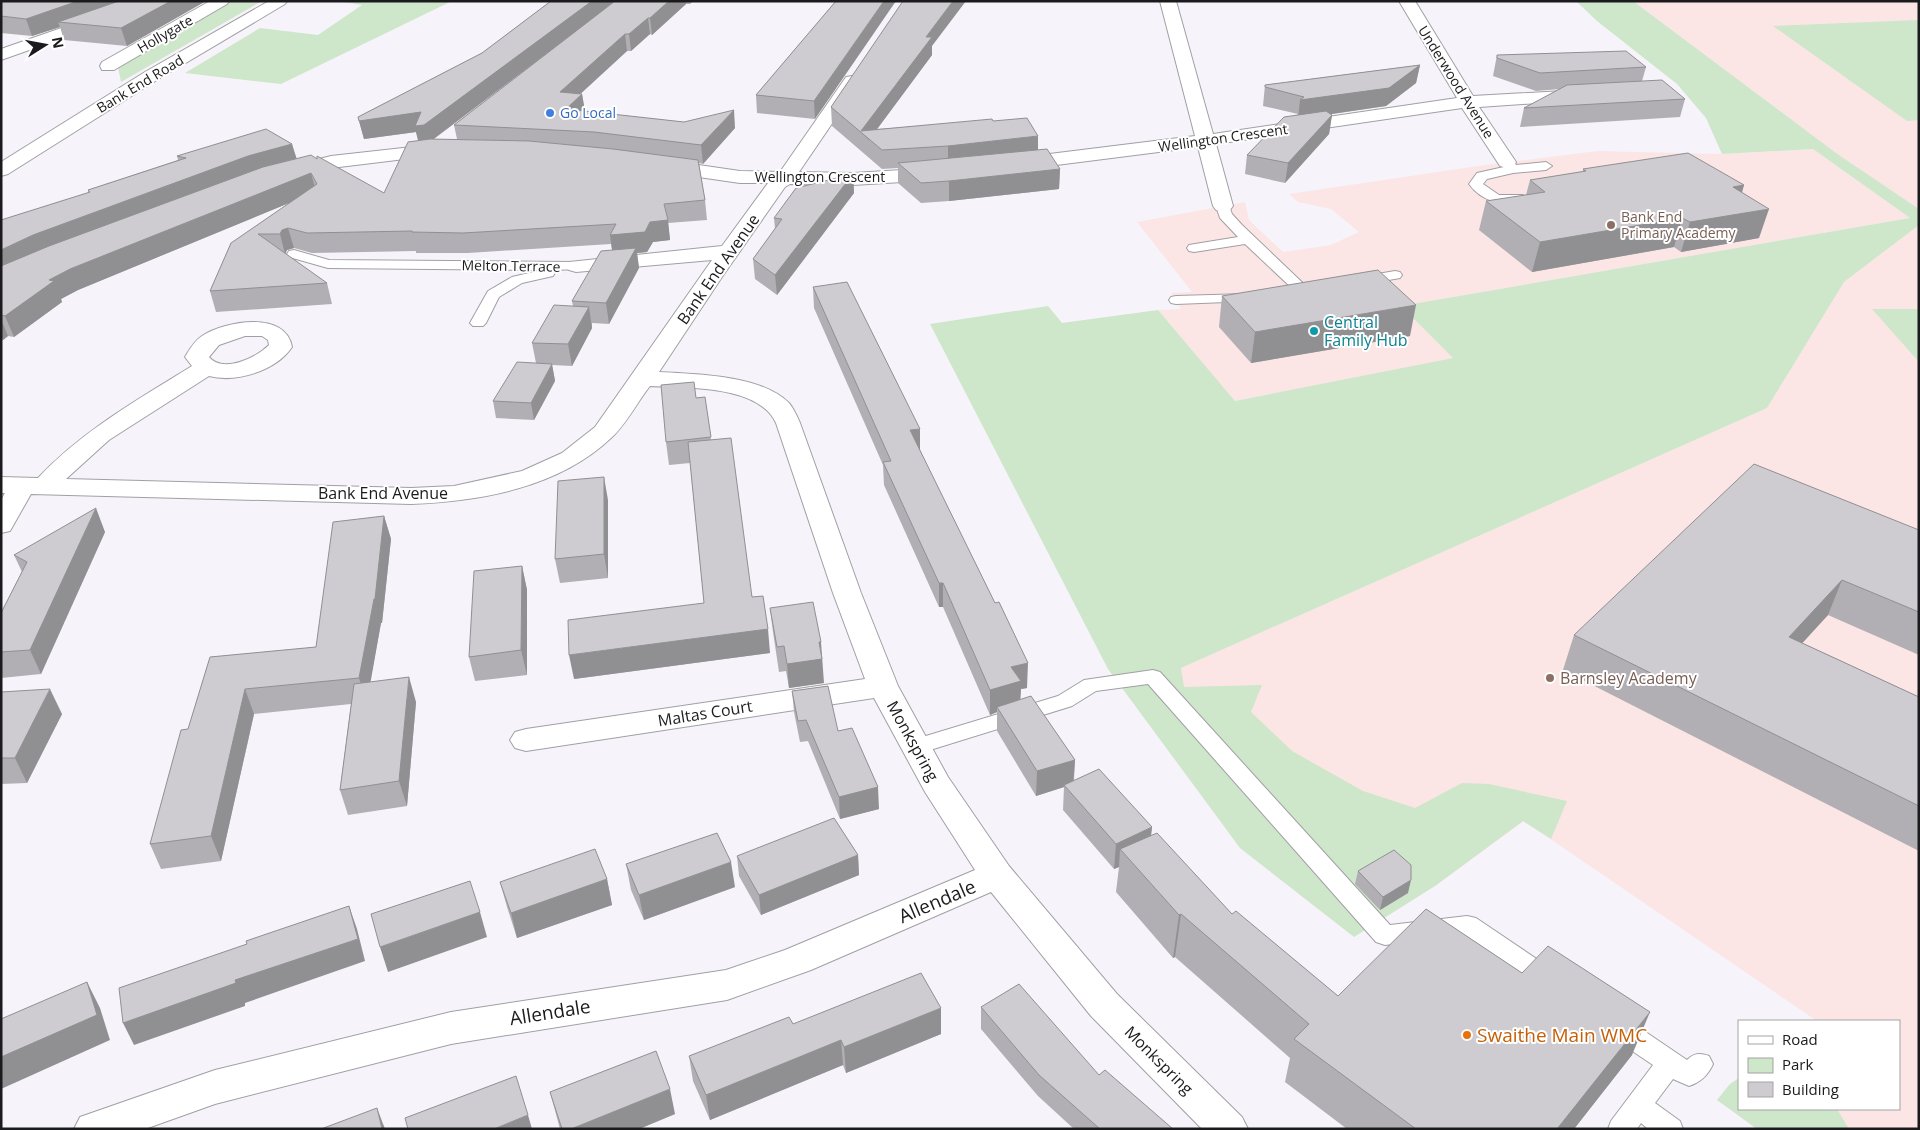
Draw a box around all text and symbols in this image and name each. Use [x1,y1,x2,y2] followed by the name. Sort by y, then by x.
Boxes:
[134,10,196,57] street label: Hollygate
[20,20,70,70] north arrow
[1414,22,1499,142] street label: Underwood Avenue
[48,35,69,50] text: N
[93,50,187,117] street label: Bank End Road
[560,103,616,122] place label: Go Local
[544,107,556,119] marker: Go Local
[1157,119,1289,156] street label: Wellington Crescent
[755,167,885,186] street label: Wellington Crescent
[1621,207,1737,242] place label: Bank End Primary Academy
[672,209,764,329] street label: Bank End Avenue
[1605,219,1617,231] marker: Bank End Primary Academy
[461,255,561,276] street label: Melton Terrace
[1324,311,1408,351] place label: Central Family Hub
[1308,325,1320,337] marker: Central Family Hub
[318,482,448,504] street label: Bank End Avenue
[1560,667,1698,689] place label: Barnsley Academy
[1544,672,1556,684] marker: Barnsley Academy
[656,695,754,731] street label: Maltas Court
[882,697,944,785] street label: Monkspring
[894,873,980,929] street label: Allendale
[508,993,592,1031] street label: Allendale
[1738,1020,1900,1110] legend
[1120,1021,1198,1099] street label: Monkspring
[1477,1022,1647,1048] place label: Swaithe Main WMC
[1461,1029,1473,1041] marker: Swaithe Main WMC
[1782,1029,1818,1049] text: Road
[1782,1054,1813,1074] text: Park
[1782,1079,1839,1099] text: Building

